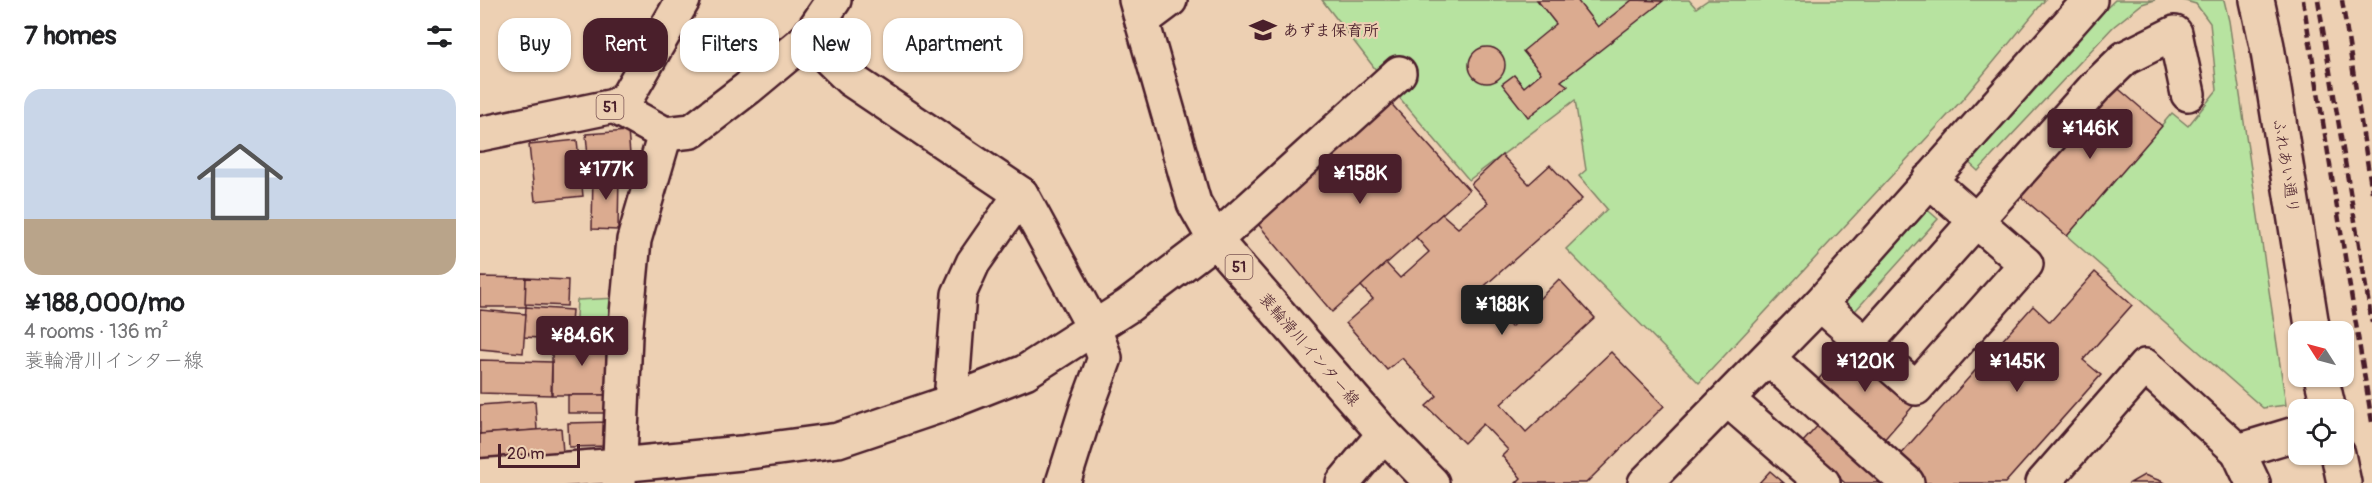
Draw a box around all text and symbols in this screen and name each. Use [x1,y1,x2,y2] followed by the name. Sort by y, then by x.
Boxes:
[1248,15,1278,45] school or university icon: あずま保育所
[498,18,571,72] chip: Buy
[583,18,668,72] chip: Rent
[680,18,779,72] chip: Filters
[791,18,871,72] chip: New
[883,18,1023,72] chip: Apartment
[24,20,116,52] text: 7 homes
[423,20,456,53] icon: filters
[1283,21,1379,41] place label: あずま保育所
[596,95,624,119] road number: 51
[2048,109,2132,160] pin: ¥146K
[2062,116,2119,141] text: ¥146K
[2269,117,2303,215] street label: ふれあい通り
[186,128,294,236] icon: home
[564,150,648,201] pin: ¥177K
[1318,154,1402,205] pin: ¥158K
[579,157,633,182] text: ¥177K
[1333,161,1387,186] text: ¥158K
[1226,255,1252,279] road number: 51
[1460,285,1544,336] pin: ¥188K
[24,287,185,319] text: ¥188,000/mo
[1255,289,1364,410] street label: 蓑輪滑川インター線
[1475,292,1529,317] text: ¥188K
[533,316,631,367] pin: ¥84.6K
[24,319,169,344] text: 4 rooms · 136 m²
[2288,321,2354,387] north arrow
[2288,321,2354,465] map controls
[550,323,614,348] text: ¥84.6K
[1823,342,1907,393] pin: ¥120K
[1975,342,2059,393] pin: ¥145K
[24,348,203,373] text: 蓑輪滑川インター線
[1836,349,1894,374] text: ¥120K
[1989,349,2045,374] text: ¥145K
[2288,399,2354,465] button: locate
[498,441,580,468] scale bar
[507,444,545,464] text: 20 m

